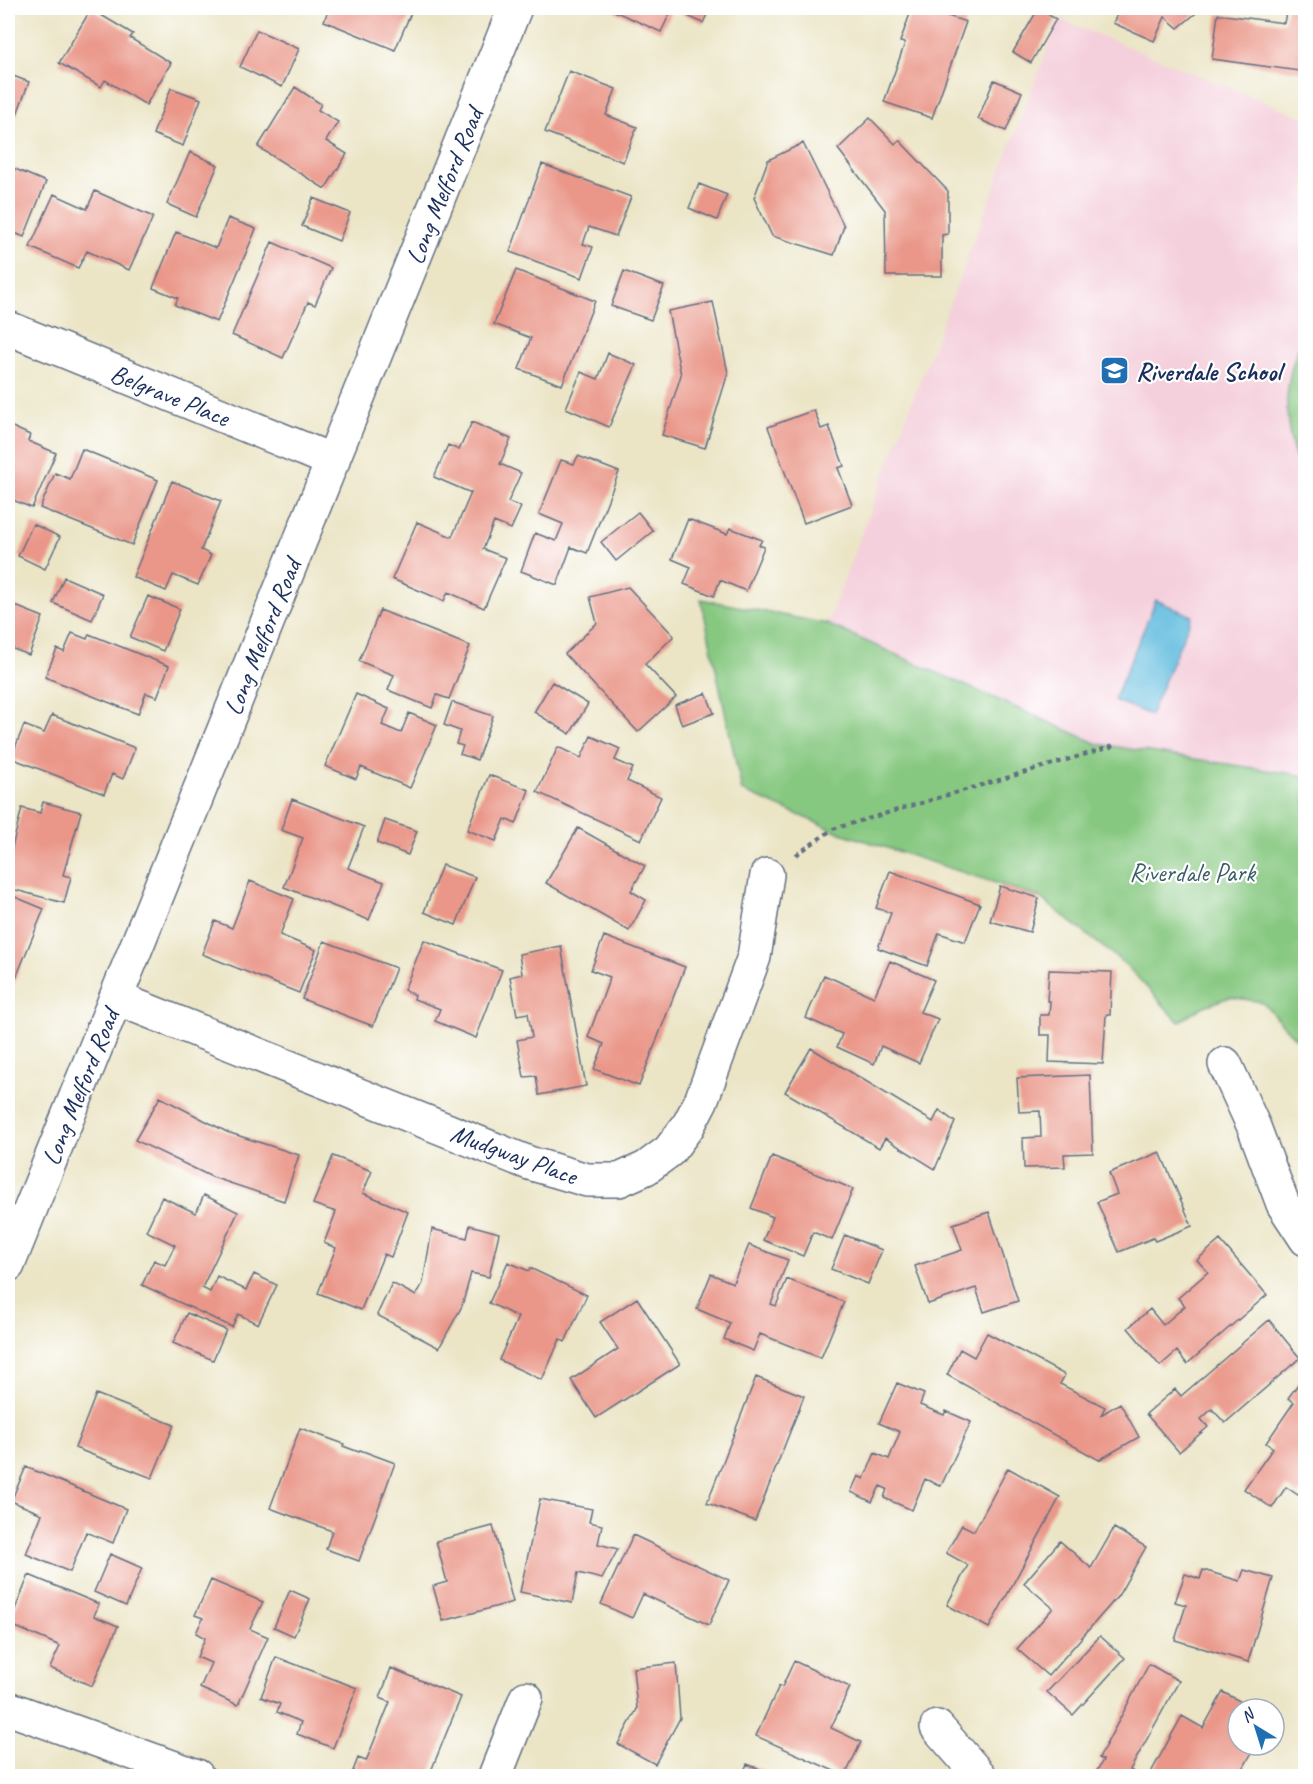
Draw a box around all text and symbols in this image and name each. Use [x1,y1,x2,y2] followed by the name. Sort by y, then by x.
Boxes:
[398,100,492,269] street label: Long Melford Road
[1099,355,1131,387] school or university icon: Riverdale School
[1136,355,1286,388] place label: Riverdale School
[106,357,235,435] street label: Belgrave Place
[216,551,310,720] street label: Long Melford Road
[1129,856,1257,889] park label: Riverdale Park
[34,1001,128,1170] street label: Long Melford Road
[446,1116,584,1193] street label: Mudgway Place
[1226,1697,1286,1757] north arrow
[1237,1703,1260,1727] text: N

